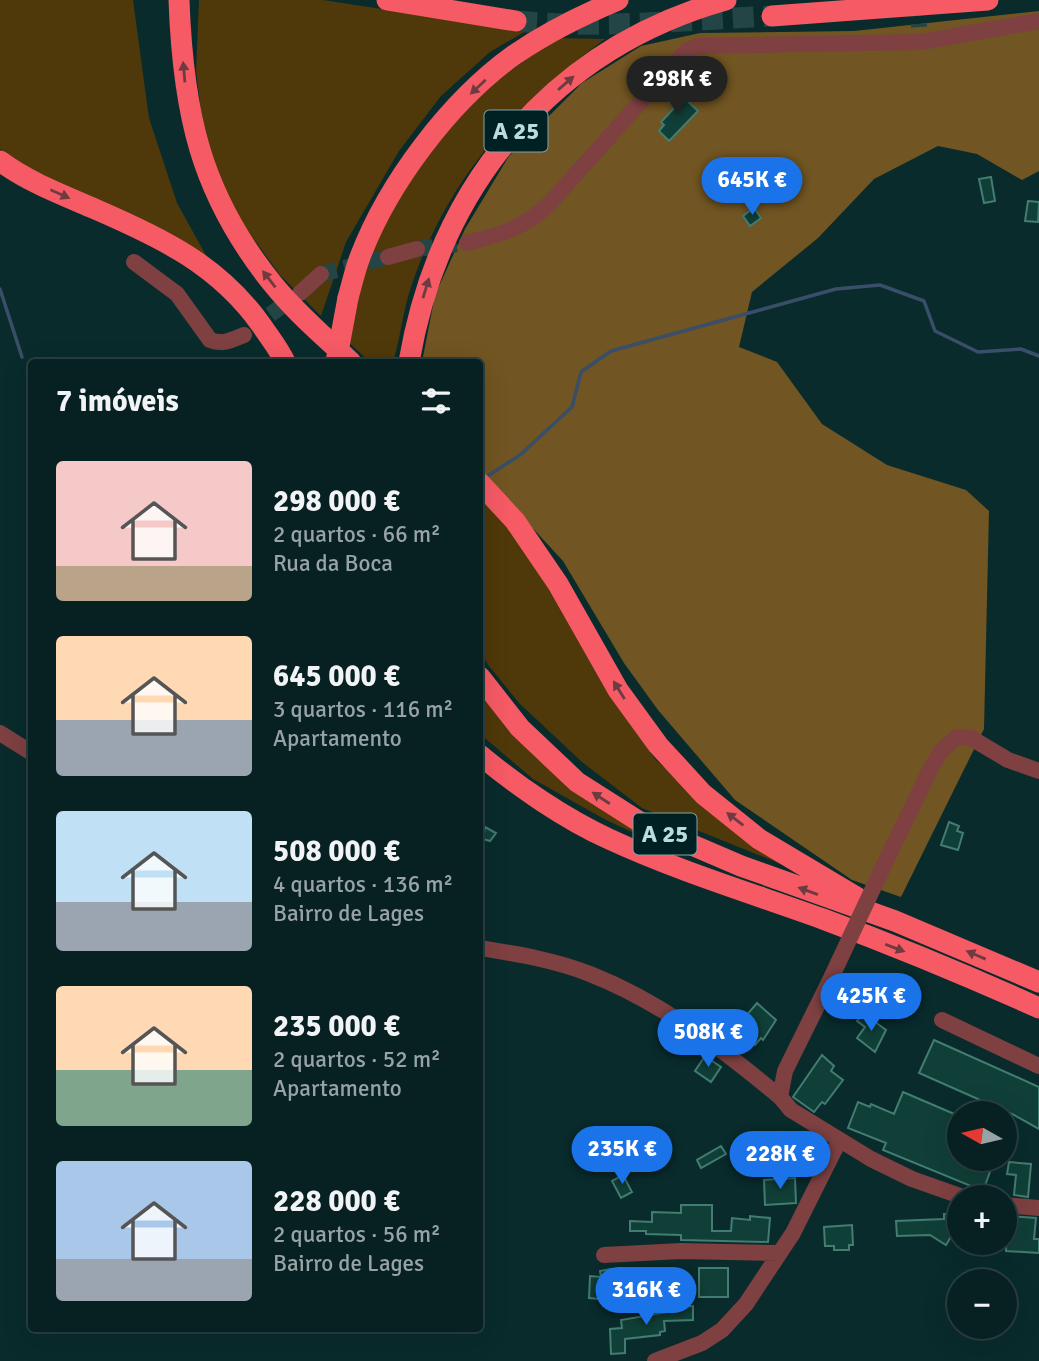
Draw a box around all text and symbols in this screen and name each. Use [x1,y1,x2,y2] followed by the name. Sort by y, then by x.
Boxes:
[620,57,734,116] pin: 298K €
[178,60,189,82] one-way arrow
[642,64,712,93] text: 298K €
[557,76,574,91] one-way arrow
[469,79,486,96] one-way arrow
[484,110,548,152] road number: A 25
[695,158,809,217] pin: 645K €
[717,165,787,194] text: 645K €
[50,188,71,199] one-way arrow
[262,270,277,287] one-way arrow
[422,278,432,299] one-way arrow
[417,382,455,420] icon: filters
[56,383,179,420] text: 7 imóveis
[273,483,400,520] text: 298 000 €
[112,489,196,573] icon: home
[273,520,441,549] text: 2 quartos · 66 m²
[273,549,393,578] text: Rua da Boca
[273,658,400,695] text: 645 000 €
[112,664,196,748] icon: home
[612,680,625,699] one-way arrow
[273,695,453,724] text: 3 quartos · 116 m²
[273,724,402,753] text: Apartamento
[591,791,611,804] one-way arrow
[726,812,743,827] one-way arrow
[634,814,696,854] road number: A 25
[273,833,400,870] text: 508 000 €
[112,839,196,923] icon: home
[273,870,453,899] text: 4 quartos · 136 m²
[797,885,818,896] one-way arrow
[273,899,424,928] text: Bairro de Lages
[885,942,906,953] one-way arrow
[966,949,987,960] one-way arrow
[814,974,928,1033] pin: 425K €
[836,981,906,1010] text: 425K €
[273,1008,400,1045] text: 235 000 €
[651,1010,765,1069] pin: 508K €
[112,1014,196,1098] icon: home
[673,1017,743,1046] text: 508K €
[273,1045,441,1074] text: 2 quartos · 52 m²
[273,1074,402,1103] text: Apartamento
[947,1101,1017,1171] north arrow
[947,1101,1017,1339] map controls
[565,1126,679,1186] pin: 235K €
[723,1132,837,1191] pin: 228K €
[587,1134,657,1163] text: 235K €
[745,1139,815,1168] text: 228K €
[273,1183,400,1220] text: 228 000 €
[947,1185,1017,1255] button: +
[112,1189,196,1273] icon: home
[273,1220,441,1249] text: 2 quartos · 56 m²
[273,1249,424,1278] text: Bairro de Lages
[589,1268,703,1327] pin: 316K €
[947,1269,1017,1339] button: −
[611,1275,681,1304] text: 316K €

